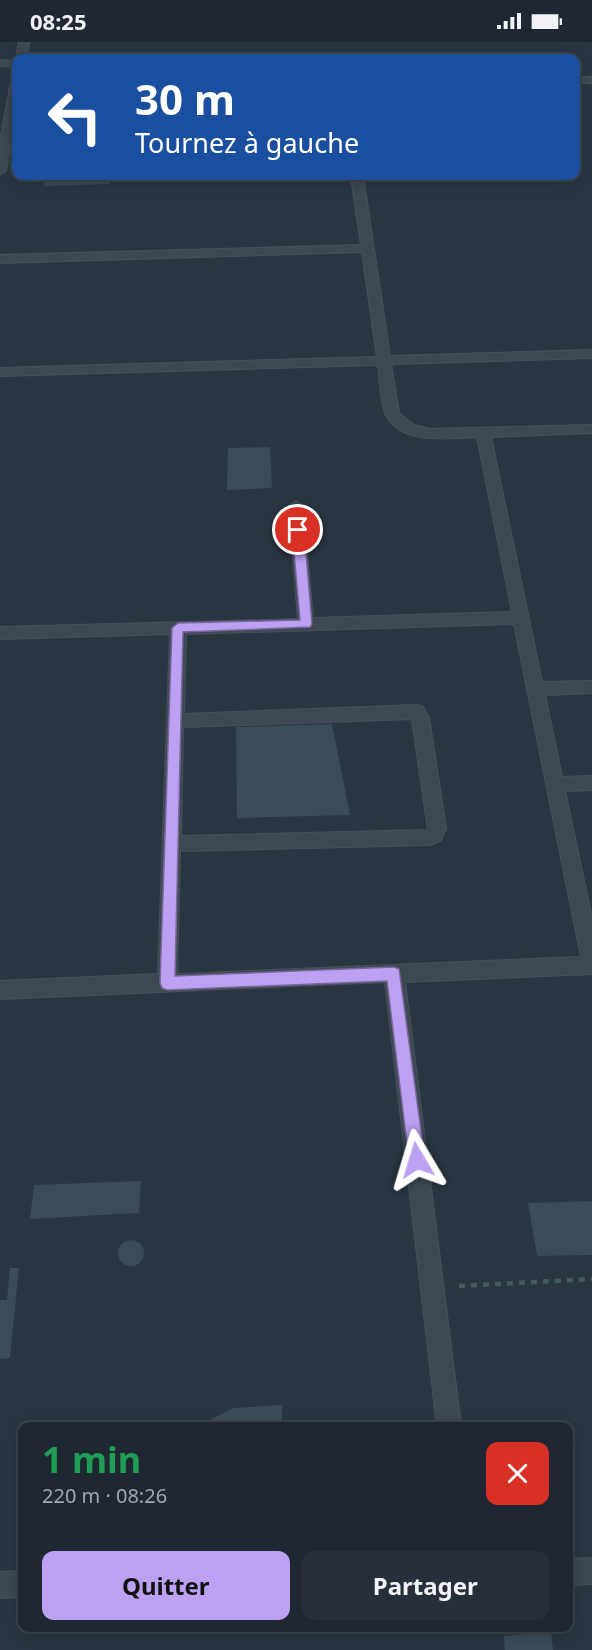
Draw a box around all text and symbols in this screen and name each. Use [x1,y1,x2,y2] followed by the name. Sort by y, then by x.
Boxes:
[30,6,87,36] text: 08:25
[135,70,235,127] text: 30 m
[36,78,114,156] icon: left
[135,124,359,161] text: Tournez à gauche
[272,504,323,555] pin
[281,513,314,546] icon: arrive
[385,1128,449,1192] position arrow
[42,1435,141,1484] text: 1 min
[486,1442,549,1505] button: close
[42,1482,167,1509] text: 220 m · 08:26
[42,1551,290,1620] button: Quitter
[302,1551,549,1620] button: Partager

